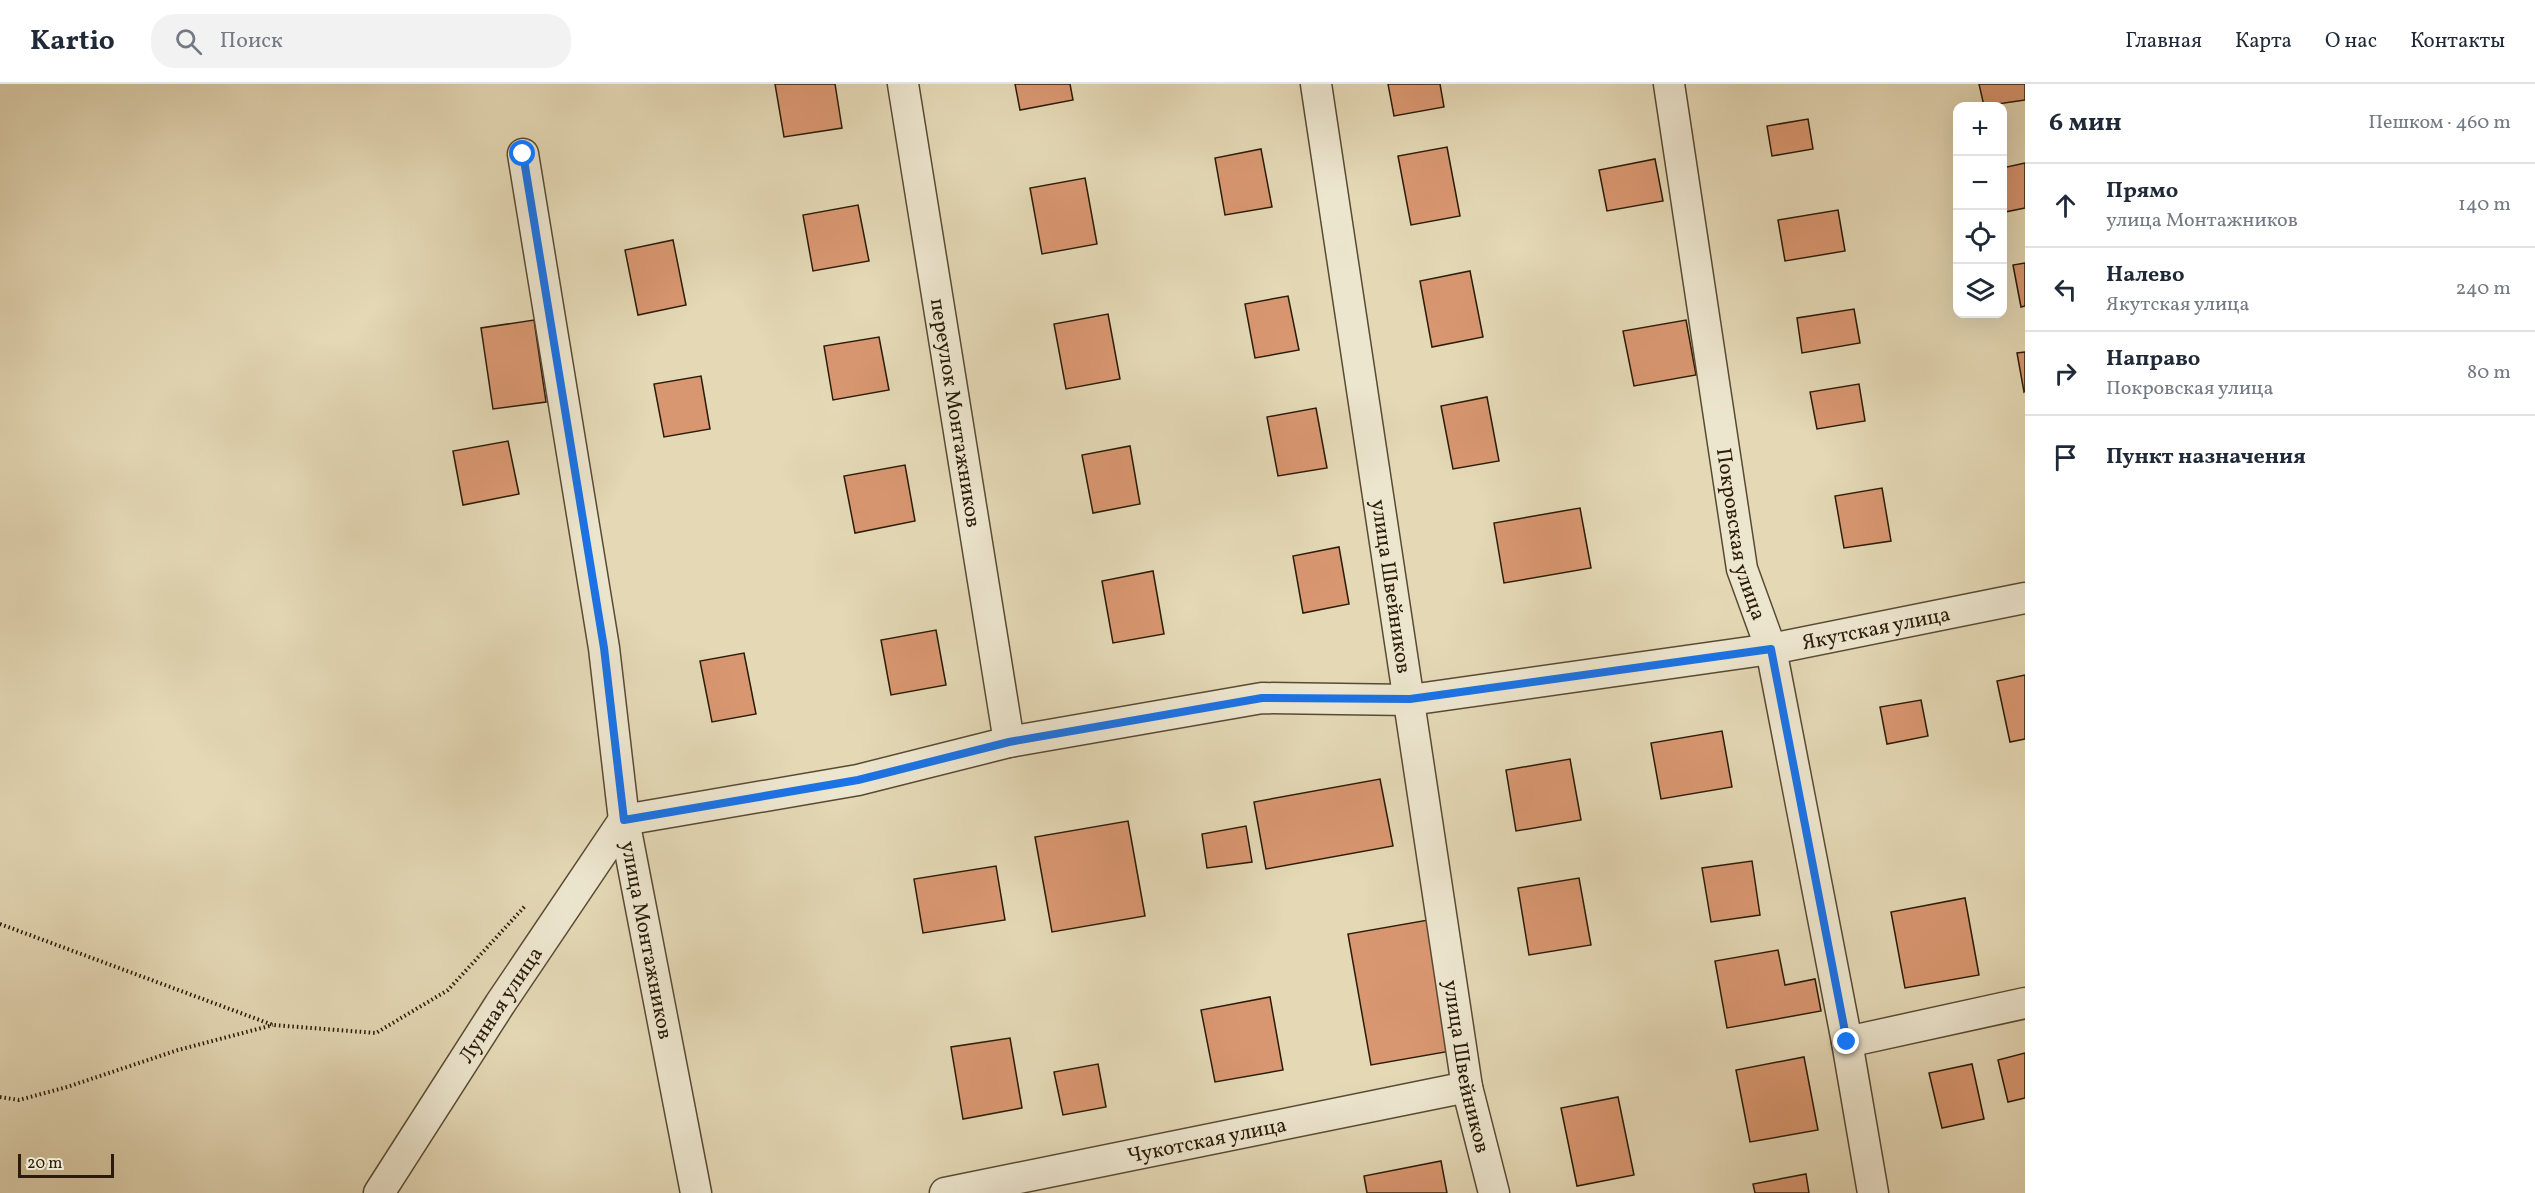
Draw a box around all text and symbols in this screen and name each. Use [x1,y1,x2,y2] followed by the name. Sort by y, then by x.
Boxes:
[151,14,571,68] search box
[30,22,115,61] text: Kartio
[172,25,205,58] icon: search
[220,26,283,57] text: Поиск
[2125,27,2202,56] text: Главная
[2235,27,2292,56] text: Карта
[2325,27,2377,56] text: О нас
[2410,27,2505,56] text: Контакты
[1953,102,2007,318] map controls
[1953,102,2007,156] button: +
[2049,105,2122,141] text: 6 мин
[2368,109,2511,137] text: Пешком · 460 m
[509,140,535,166] route start
[1953,156,2007,210] button: −
[2106,176,2178,207] text: Прямо
[2049,189,2082,222] icon: ahead
[2458,191,2511,219] text: 140 m
[2106,207,2298,235] text: улица Монтажников
[1953,210,2007,264] button: locate
[2106,260,2185,291] text: Налево
[1953,264,2007,318] button: layers
[2049,273,2082,306] icon: left
[2456,275,2511,303] text: 240 m
[2106,291,2249,319] text: Якутская улица
[922,296,987,530] street label: переулок Монтажников
[2106,344,2200,375] text: Направо
[2049,357,2082,390] icon: right
[2467,359,2511,387] text: 80 m
[2106,375,2273,403] text: Покровская улица
[2049,441,2082,474] icon: arrive
[2106,442,2306,473] text: Пункт назначения
[1708,446,1772,625] street label: Покровская улица
[1363,498,1418,676] street label: улица Швейников
[1800,600,1953,658] street label: Якутская улица
[612,839,679,1042] street label: улица Монтажников
[453,941,550,1069] street label: Лунная улица
[1435,978,1496,1156] street label: улица Швейников
[1833,1028,1859,1054] route end
[1125,1111,1289,1172] street label: Чукотская улица
[18,1151,114,1178] scale bar
[27,1153,62,1175] text: 20 m

